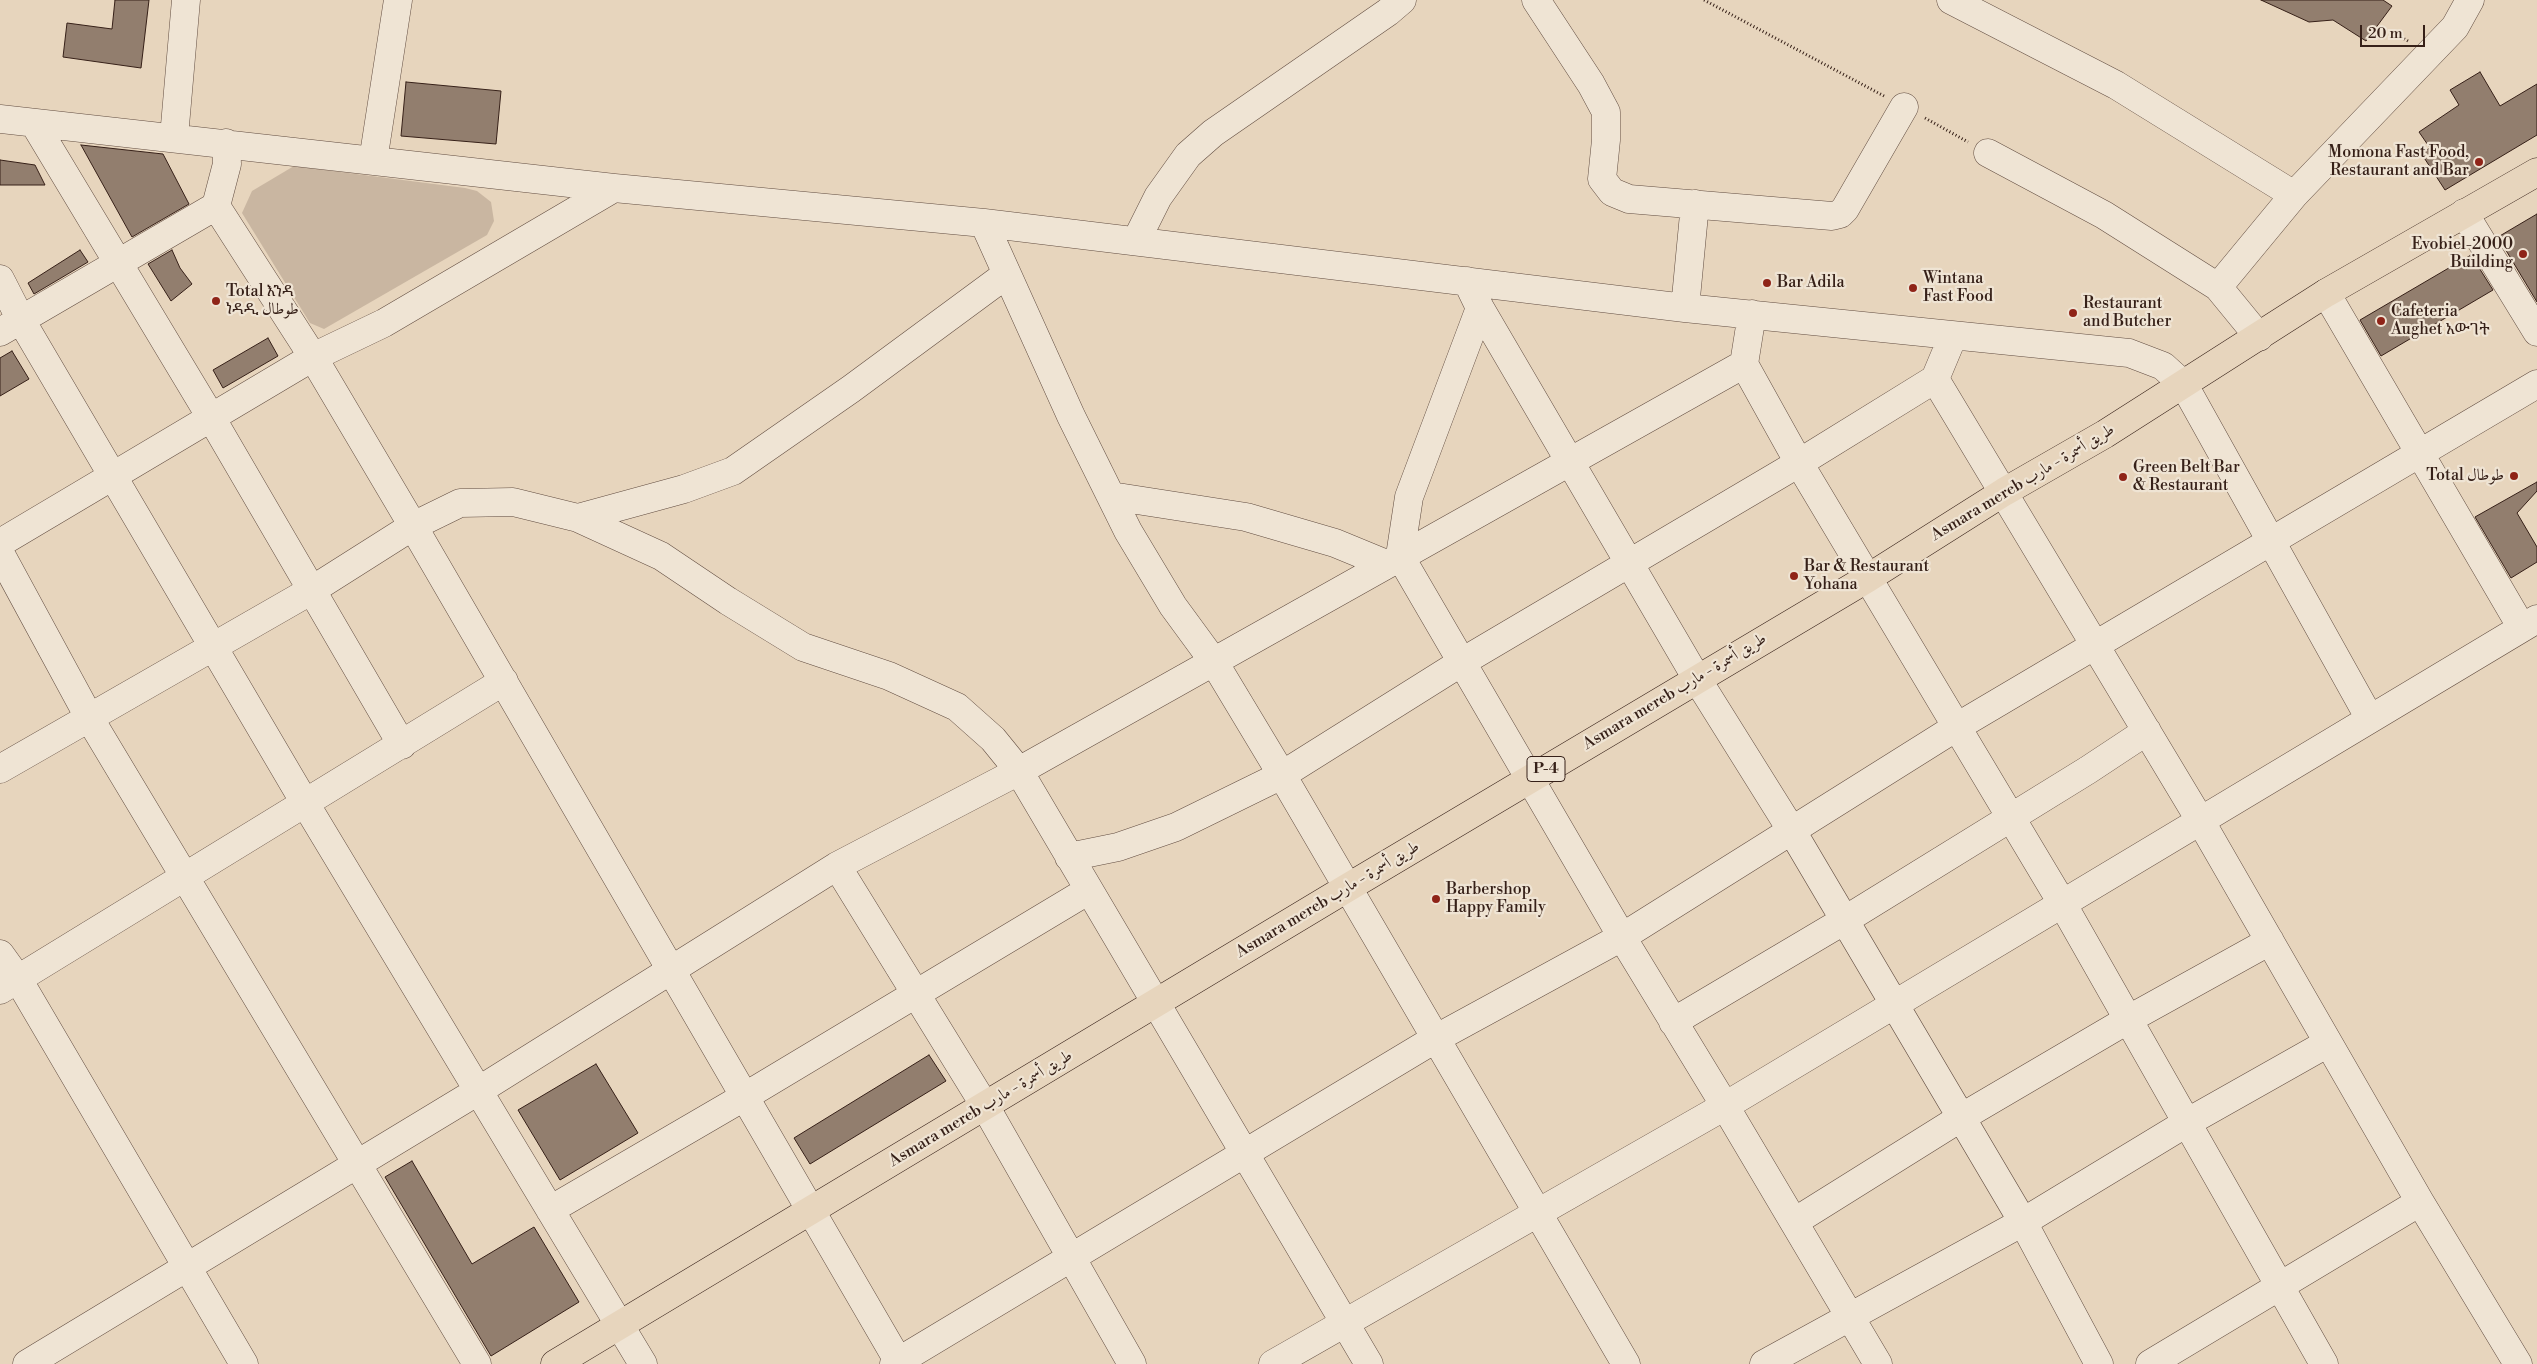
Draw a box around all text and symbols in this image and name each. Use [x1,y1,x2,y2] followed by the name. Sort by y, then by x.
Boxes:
[2362,15,2427,47] scale bar
[2368,24,2403,43] text: 20 m
[2328,143,2469,181] place label: Momona Fast Food, Restaurant and Bar
[2473,156,2485,168] marker: Momona Fast Food, Restaurant and Bar
[2411,235,2513,273] place label: Evobiel-2000 Building
[2517,248,2529,260] marker: Evobiel-2000 Building
[1923,269,1993,307] place label: Wintana Fast Food
[1777,273,1844,293] place label: Bar Adila
[1761,277,1773,289] marker: Bar Adila
[226,282,299,320] place label: Total እንዳ ነዳዲ طوطال
[1907,282,1919,294] marker: Wintana Fast Food
[2083,294,2171,332] place label: Restaurant and Butcher
[210,295,222,307] marker: Total እንዳ ነዳዲ طوطال
[2391,302,2490,340] place label: Cafeteria Aughet አውገት
[2067,307,2079,319] marker: Restaurant and Butcher
[2375,315,2387,327] marker: Cafeteria Aughet አውገት
[1928,421,2118,545] street label: Asmara mereb طريق أسمرة - مارب
[2133,458,2240,496] place label: Green Belt Bar & Restaurant
[2426,466,2504,486] place label: Total طوطال
[2508,470,2520,482] marker: Total طوطال
[2117,471,2129,483] marker: Green Belt Bar & Restaurant
[1804,557,1929,595] place label: Bar & Restaurant Yohana
[1788,570,1800,582] marker: Bar & Restaurant Yohana
[1580,630,1770,754] street label: Asmara mereb طريق أسمرة - مارب
[1527,756,1565,782] road number: P-4
[1233,838,1423,962] street label: Asmara mereb طريق أسمرة - مارب
[1446,880,1546,918] place label: Barbershop Happy Family
[1430,893,1442,905] marker: Barbershop Happy Family
[886,1047,1076,1171] street label: Asmara mereb طريق أسمرة - مارب

